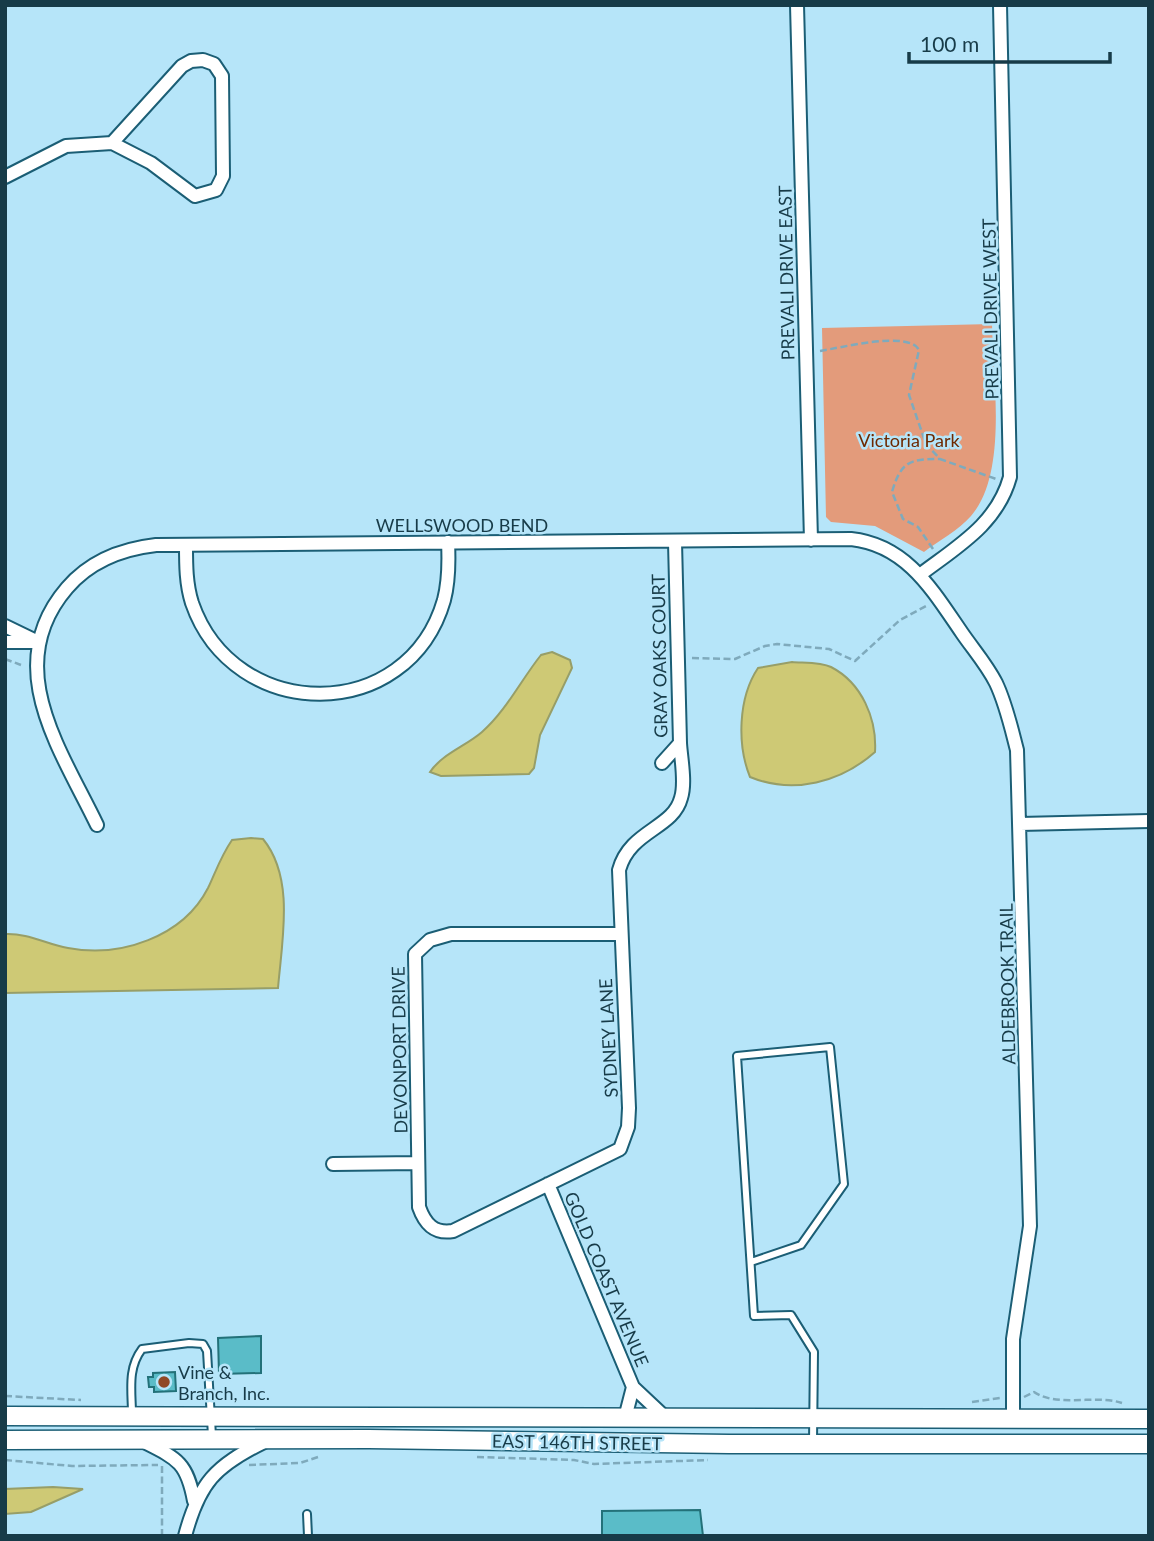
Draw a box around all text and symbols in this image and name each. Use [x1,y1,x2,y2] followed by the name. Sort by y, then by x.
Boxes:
[909,21,1110,65] scale bar
[920,31,979,56] text: 100 m
[773,185,799,361] street label: PREVALI DRIVE EAST
[977,218,1003,400] street label: PREVALI DRIVE WEST
[858,429,961,451] park label: Victoria Park
[376,514,548,536] street label: WELLSWOOD BEND
[647,573,671,738] street label: GRAY OAKS COURT
[995,903,1019,1065] street label: ALDEBROOK TRAIL
[387,966,411,1134] street label: DEVONPORT DRIVE
[594,978,622,1098] street label: SYDNEY LANE
[560,1188,654,1370] street label: GOLD COAST AVENUE
[178,1361,270,1404] place label: Vine & Branch, Inc.
[156,1374,172,1390] marker: Vine & Branch, Inc.
[492,1430,663,1454] street label: EAST 146TH STREET

